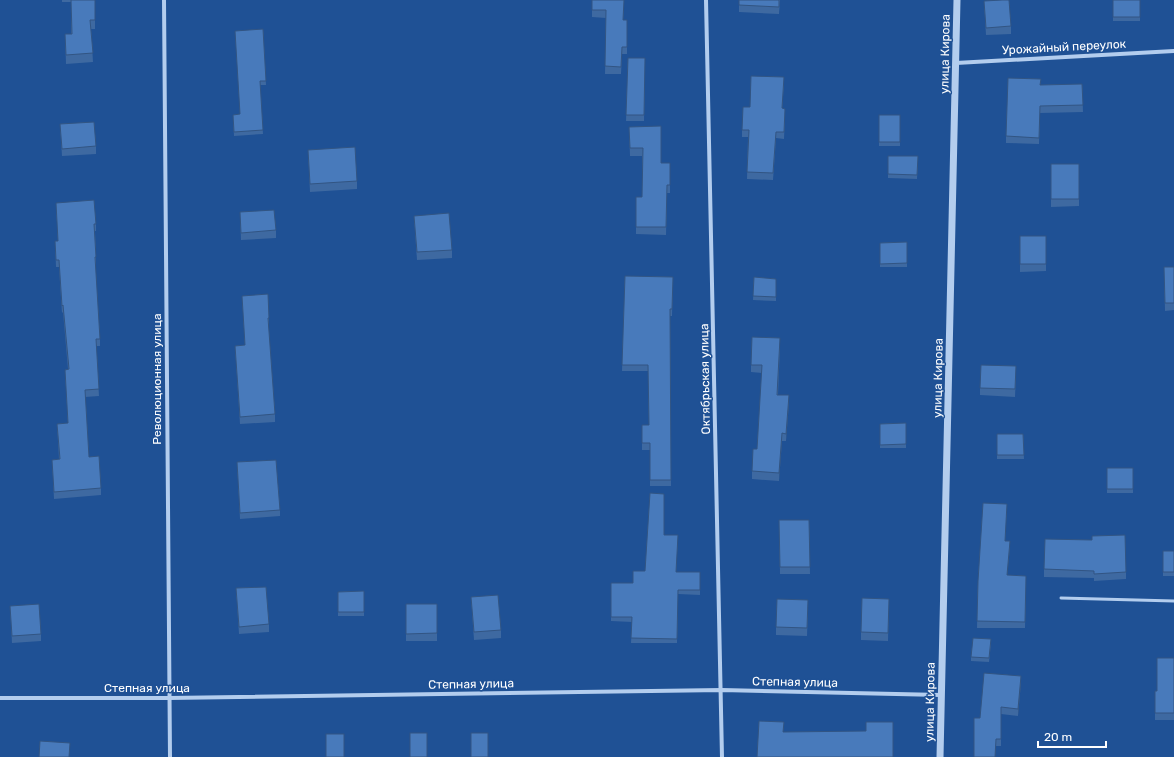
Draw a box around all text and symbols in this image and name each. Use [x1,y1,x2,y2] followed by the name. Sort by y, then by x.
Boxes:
[937,14,953,94] street label: улица Кирова
[1002,37,1127,57] street label: Урожайный переулок
[150,313,164,445] street label: Революционная улица
[697,323,713,435] street label: Октябрьская улица
[930,338,946,418] street label: улица Кирова
[922,662,938,742] street label: улица Кирова
[752,674,838,690] street label: Степная улица
[428,676,514,692] street label: Степная улица
[104,681,190,695] street label: Степная улица
[1038,723,1106,749] scale bar
[1044,730,1072,744] text: 20 m

